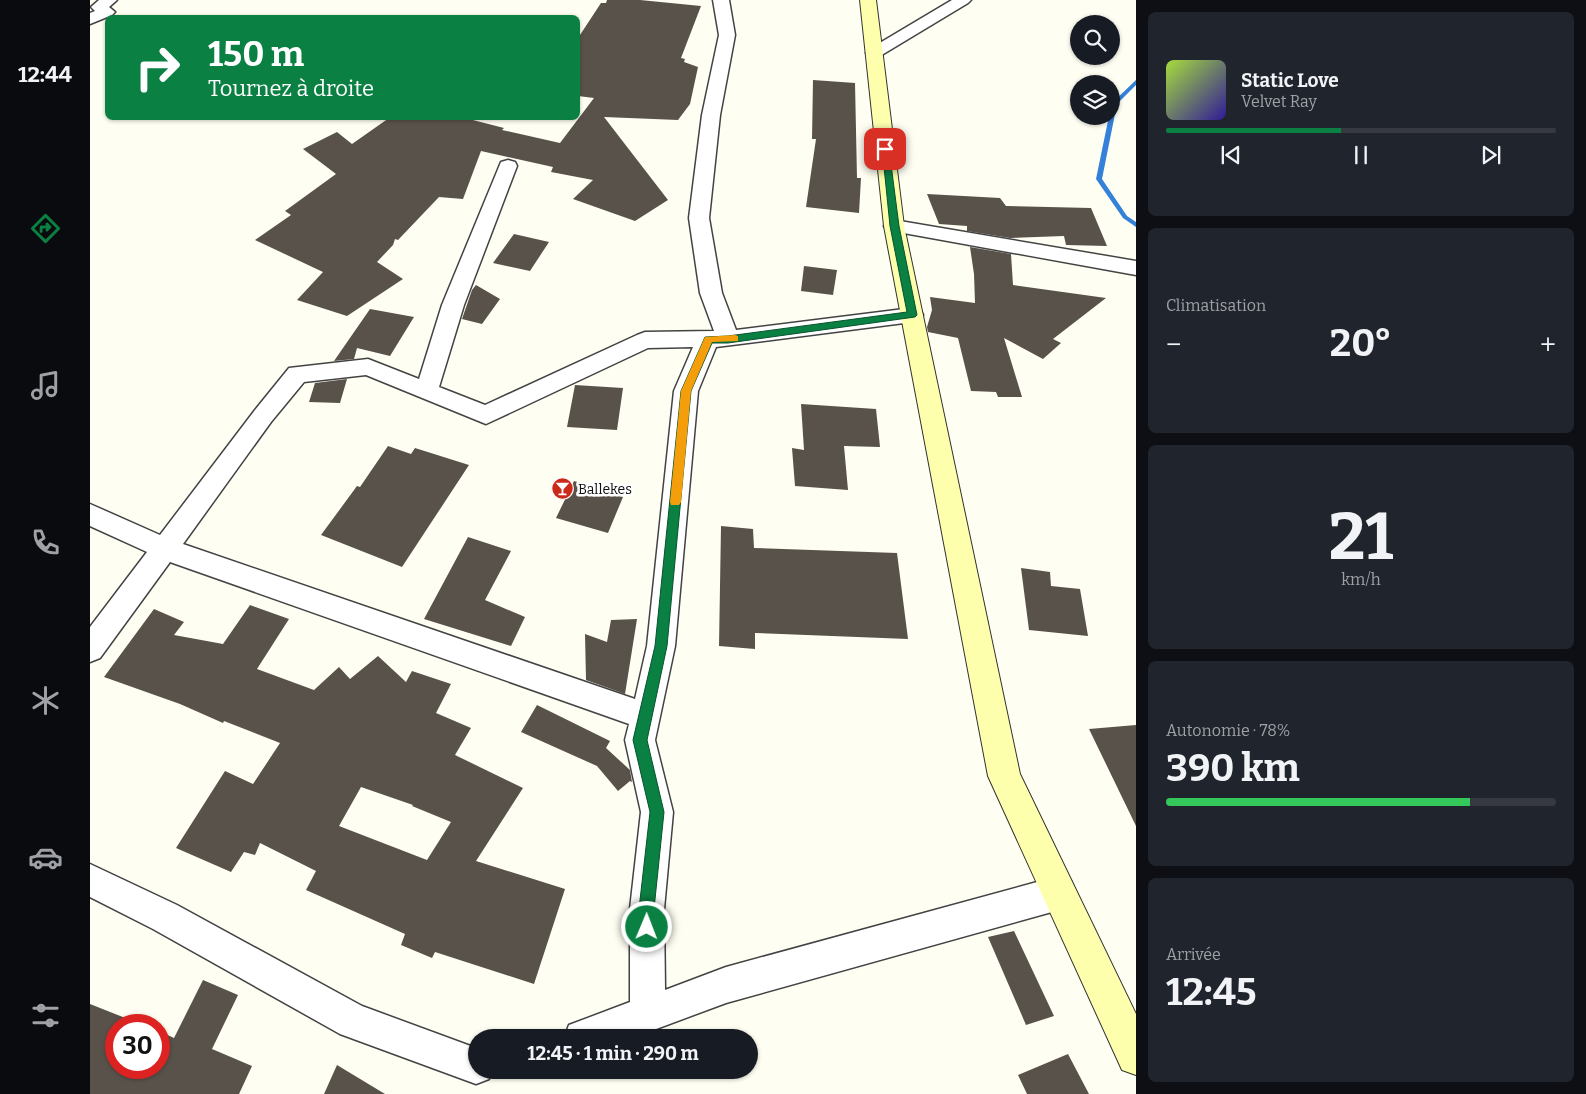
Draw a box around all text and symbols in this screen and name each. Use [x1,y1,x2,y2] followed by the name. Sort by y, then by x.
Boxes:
[1070,15,1120,125] map controls
[1070,15,1120,65] button: search
[208,33,304,75] text: 150 m
[125,35,190,100] icon: right
[18,61,72,88] text: 12:44
[1241,69,1339,92] text: Static Love
[208,75,374,102] text: Tournez à droite
[1070,75,1120,125] button: layers
[1241,92,1317,111] text: Velvet Ray
[864,128,906,170] pin
[871,135,899,163] icon: arrive
[1217,141,1245,169] icon: previous
[1347,141,1375,169] icon: pause
[1477,141,1505,169] icon: next
[28,211,63,246] icon: directions
[1166,296,1266,315] text: Climatisation
[1330,320,1392,366] text: 20°
[1166,328,1181,361] text: −
[1540,328,1556,361] text: +
[28,368,63,403] icon: music
[550,477,574,501] bar icon: Ballekes
[578,481,632,498] place label: Ballekes
[1329,498,1393,576] text: 21
[28,525,63,560] icon: phone
[1341,570,1381,589] text: km/h
[28,683,63,718] icon: climate
[1166,721,1290,740] text: Autonomie · 78%
[1166,745,1300,791] text: 390 km
[28,840,63,875] icon: car
[620,900,672,952] position arrow
[1166,945,1221,964] text: Arrivée
[1166,969,1257,1015] text: 12:45
[28,998,63,1033] icon: filters
[105,1014,170,1079] speed limit sign: 30
[527,1042,699,1065] text: 12:45 · 1 min · 290 m

